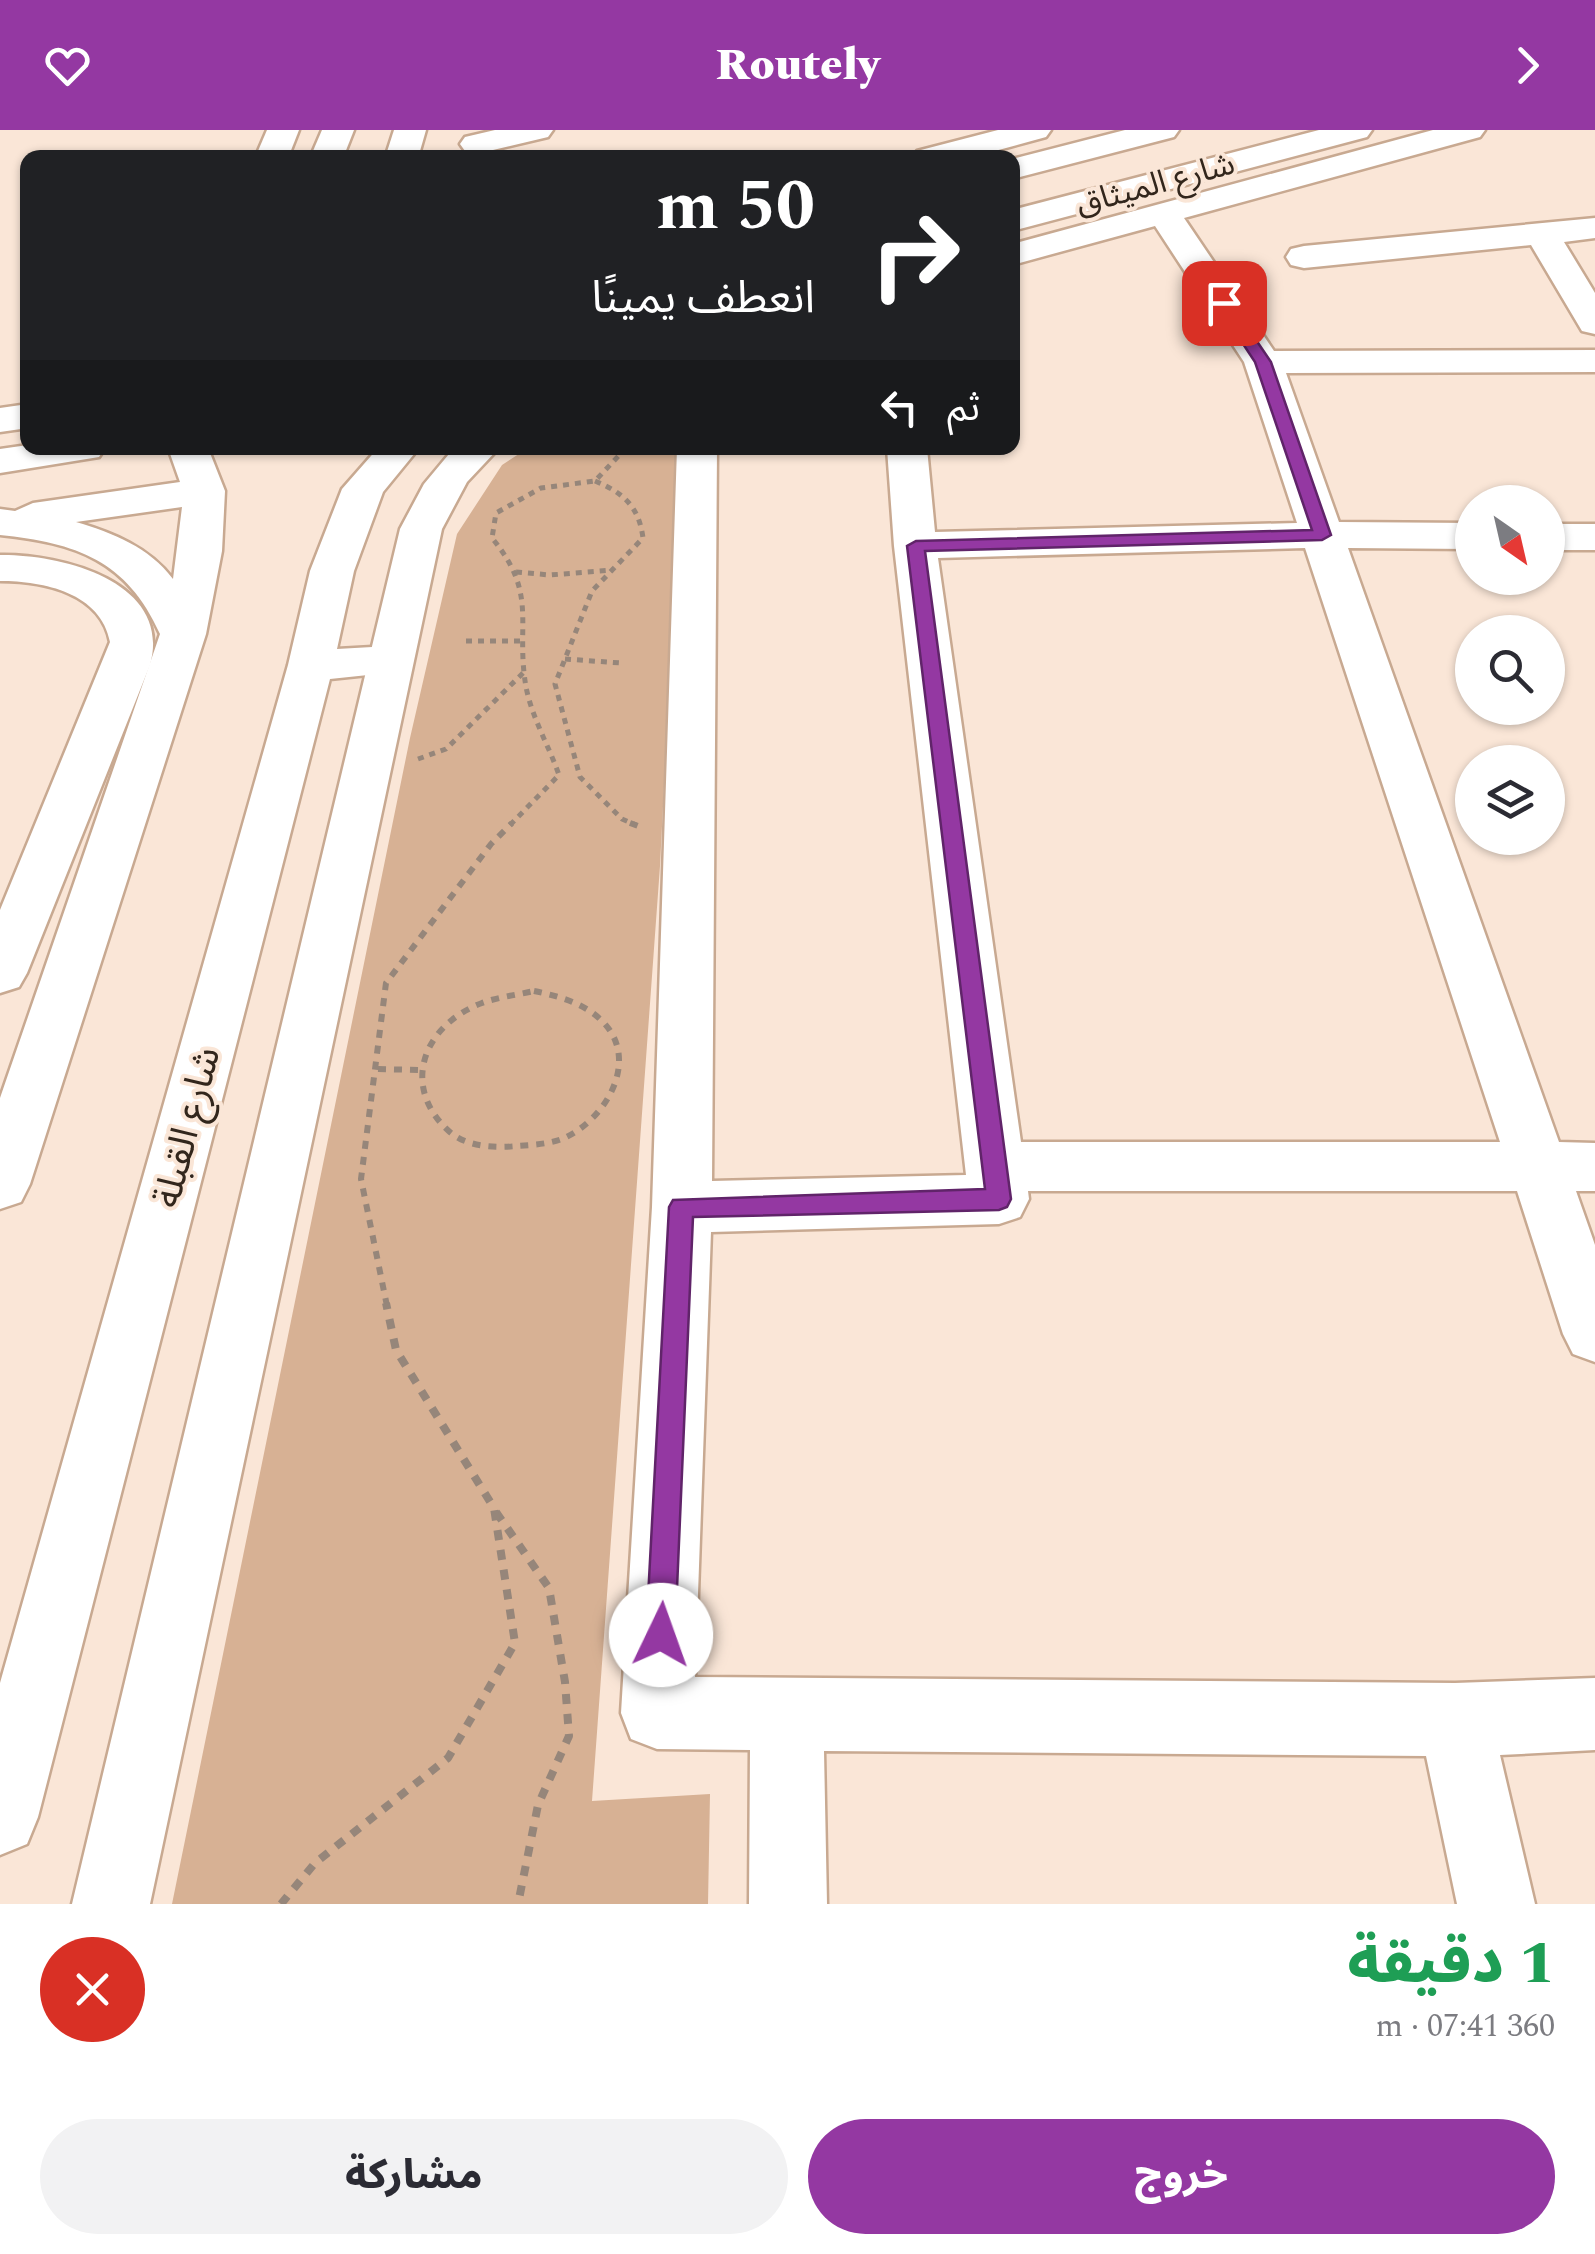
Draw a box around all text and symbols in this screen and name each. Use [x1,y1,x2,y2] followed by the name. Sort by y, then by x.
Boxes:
[716,31,879,100] text: Routely
[40,38,95,93] icon: heart
[1500,38,1555,93] icon: forward
[1070,140,1240,229] street label: شارع الميثاق
[656,154,815,260] text: 50 m
[850,190,980,320] icon: right
[1182,261,1267,346] pin
[591,264,815,333] text: انعطف يمينًا
[1197,276,1252,331] icon: arrive
[872,380,927,435] icon: left
[947,380,980,438] text: ثم
[1455,485,1565,595] north arrow
[1455,485,1565,855] map controls
[1455,615,1565,725] button: search
[1455,745,1565,855] button: layers
[139,1041,237,1214] street label: شارع القبلة
[609,1583,713,1687] position arrow
[1347,1918,1555,2010] text: 1 دقيقة
[40,1937,145,2042] button: close
[1375,2002,1555,2051] text: 360 m · 07:41
[40,2119,788,2234] button: مشاركة
[808,2119,1555,2234] button: خروج

